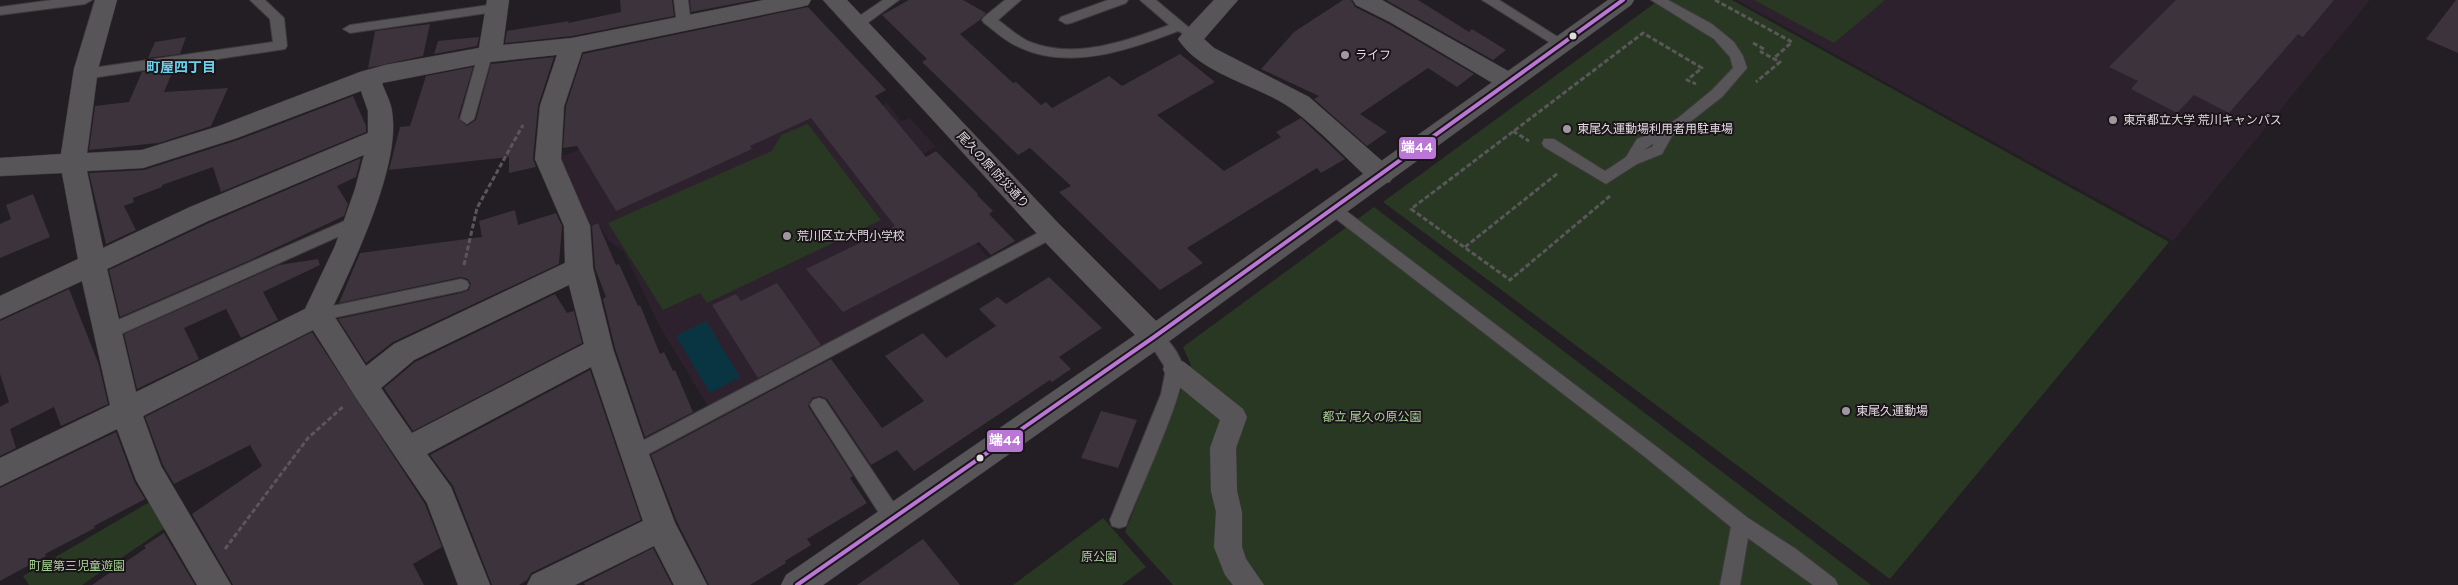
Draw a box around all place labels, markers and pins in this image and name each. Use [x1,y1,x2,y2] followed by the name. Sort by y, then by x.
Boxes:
[1568,31,1578,41] unlabelled marker
[1355,48,1391,64] place label: ライフ
[1339,49,1351,61] marker: ライフ
[2123,113,2282,129] place label: 東京都立大学 荒川キャンパス
[2107,114,2119,126] marker: 東京都立大学 荒川キャンパス
[1577,122,1733,138] place label: 東尾久運動場利用者用駐車場
[1561,123,1573,135] marker: 東尾久運動場利用者用駐車場
[797,229,905,245] place label: 荒川区立大門小学校
[781,230,793,242] marker: 荒川区立大門小学校
[1856,404,1928,420] place label: 東尾久運動場
[1840,405,1852,417] marker: 東尾久運動場
[975,453,985,463] unlabelled marker

